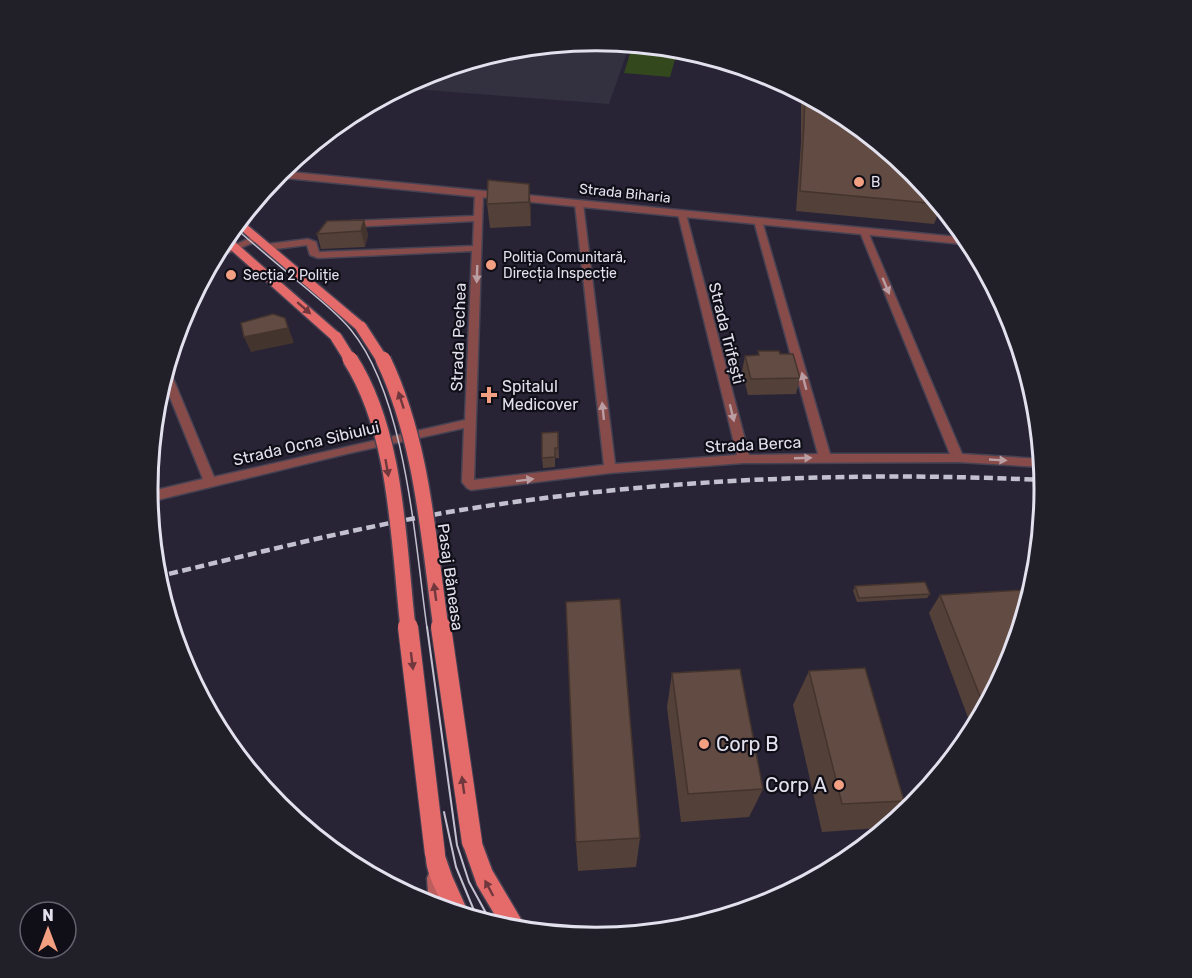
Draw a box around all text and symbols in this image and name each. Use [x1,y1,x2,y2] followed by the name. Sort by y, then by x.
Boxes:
[871,174,880,191] place label: B
[852,175,866,189] marker: B
[578,180,672,207] street label: Strada Biharia
[503,249,626,282] place label: Poliția Comunitară, Direcția Inspecție
[484,258,498,272] marker: Poliția Comunitară, Direcția Inspecție
[472,264,481,283] one-way arrow
[243,267,340,284] place label: Secția 2 Poliție
[224,268,238,282] marker: Secția 2 Poliție
[882,277,891,295] one-way arrow
[705,280,748,386] street label: Strada Trifești
[447,282,470,392] street label: Strada Pechea
[296,301,312,314] one-way arrow
[799,371,808,389] one-way arrow
[502,377,578,414] place label: Spitalul Medicover
[480,386,498,404] marker: Spitalul Medicover
[396,391,405,409] one-way arrow
[598,402,608,421] one-way arrow
[728,404,738,422] one-way arrow
[231,417,381,470] street label: Strada Ocna Sibiului
[704,432,802,457] street label: Strada Berca
[793,453,812,462] one-way arrow
[988,456,1007,465] one-way arrow
[383,459,392,478] one-way arrow
[515,475,534,485] one-way arrow
[434,522,467,632] street label: Pasaj Băneasa
[431,582,440,601] one-way arrow
[407,652,417,671] one-way arrow
[716,732,779,756] place label: Corp B
[697,737,711,751] marker: Corp B
[765,773,827,797] place label: Corp A
[459,775,468,794] one-way arrow
[832,778,846,792] marker: Corp A
[485,880,494,897] one-way arrow
[18,900,78,960] north arrow
[42,906,54,925] text: N

